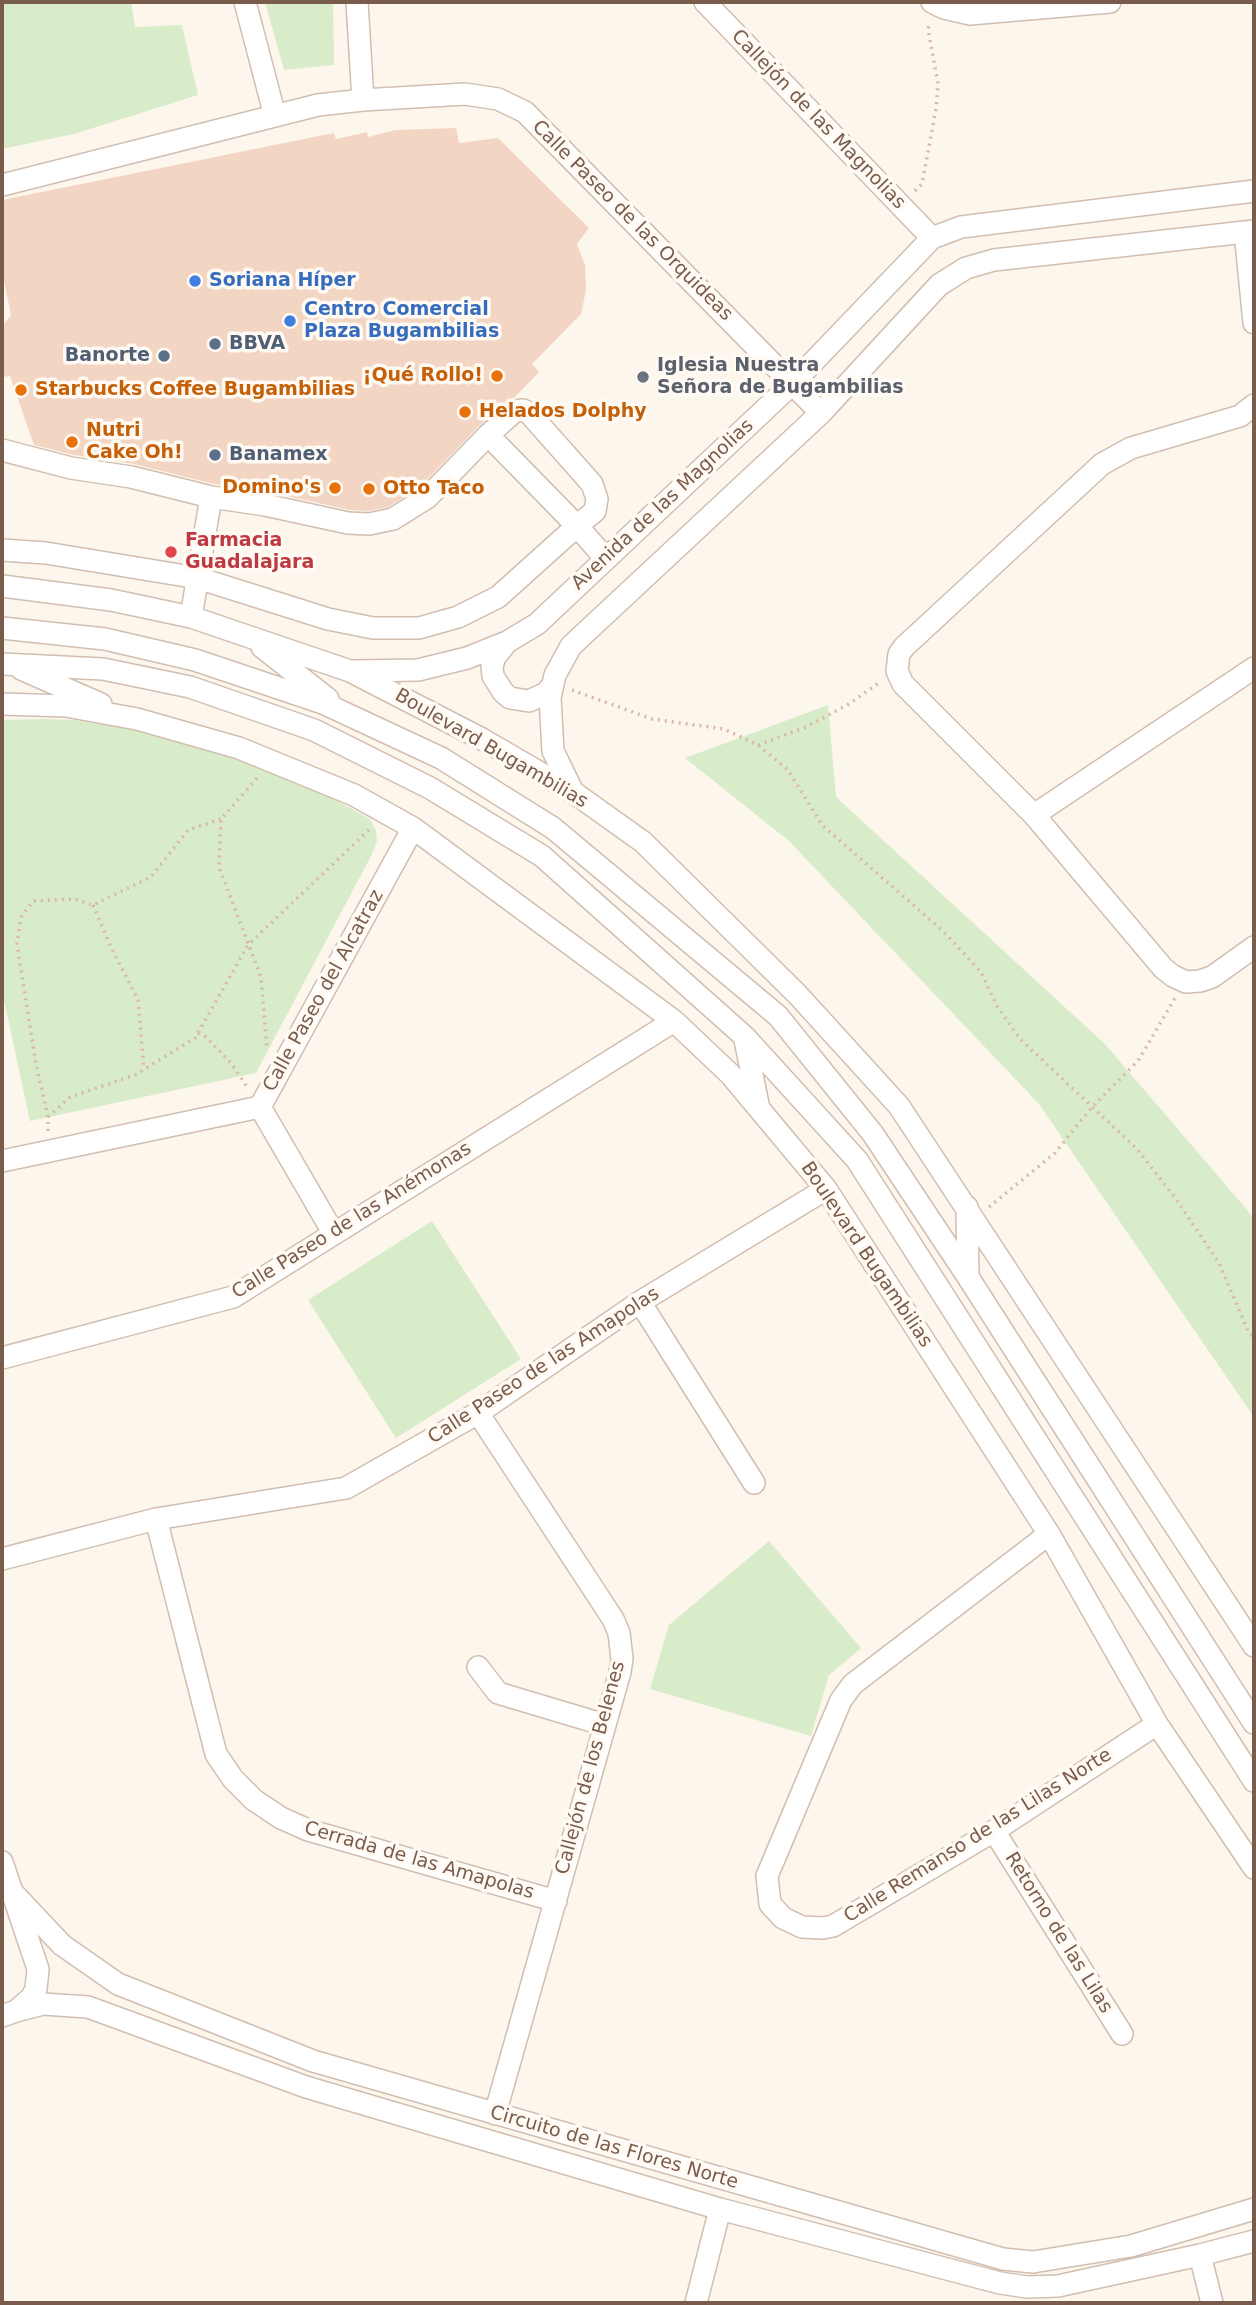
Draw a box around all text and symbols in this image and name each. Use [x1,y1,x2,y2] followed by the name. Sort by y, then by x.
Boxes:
[726,26,910,214] street label: Callejón de las Magnolias
[527,116,737,326] street label: Calle Paseo de las Orquideas
[209,270,356,292] place label: Soriana Híper
[187,273,203,289] marker: Soriana Híper
[304,299,499,343] place label: Centro Comercial Plaza Bugambilias
[282,313,298,329] marker: Centro Comercial Plaza Bugambilias
[229,333,285,355] place label: BBVA
[207,336,223,352] marker: BBVA
[65,345,150,367] place label: Banorte
[156,348,172,364] marker: Banorte
[657,355,904,399] place label: Iglesia Nuestra Señora de Bugambilias
[363,365,483,387] place label: ¡Qué Rollo!
[489,368,505,384] marker: ¡Qué Rollo!
[635,369,651,385] marker: Iglesia Nuestra Señora de Bugambilias
[35,379,355,401] place label: Starbucks Coffee Bugambilias
[13,382,29,398] marker: Starbucks Coffee Bugambilias
[479,401,647,423] place label: Helados Dolphy
[457,404,473,420] marker: Helados Dolphy
[567,415,759,595] street label: Avenida de las Magnolias
[86,420,183,464] place label: Nutri Cake Oh!
[64,434,80,450] marker: Nutri Cake Oh!
[229,444,328,466] place label: Banamex
[207,447,223,463] marker: Banamex
[222,477,321,499] place label: Domino's
[383,478,485,500] place label: Otto Taco
[327,480,343,496] marker: Domino's
[361,481,377,497] marker: Otto Taco
[185,530,314,574] place label: Farmacia Guadalajara
[163,544,179,560] marker: Farmacia Guadalajara
[391,684,591,814] street label: Boulevard Bugambilias
[259,886,389,1096] street label: Calle Paseo del Alcatraz
[228,1138,476,1304] street label: Calle Paseo de las Anémonas
[795,1158,937,1352] street label: Boulevard Bugambilias
[424,1283,664,1449] street label: Calle Paseo de las Amapolas
[552,1659,630,1877] street label: Callejón de los Belenes
[840,1744,1116,1928] street label: Calle Remanso de las Lilas Norte
[301,1817,537,1905] street label: Cerrada de las Amapolas
[999,1848,1117,2018] street label: Retorno de las Lilas
[487,2102,741,2194] street label: Circuito de las Flores Norte

